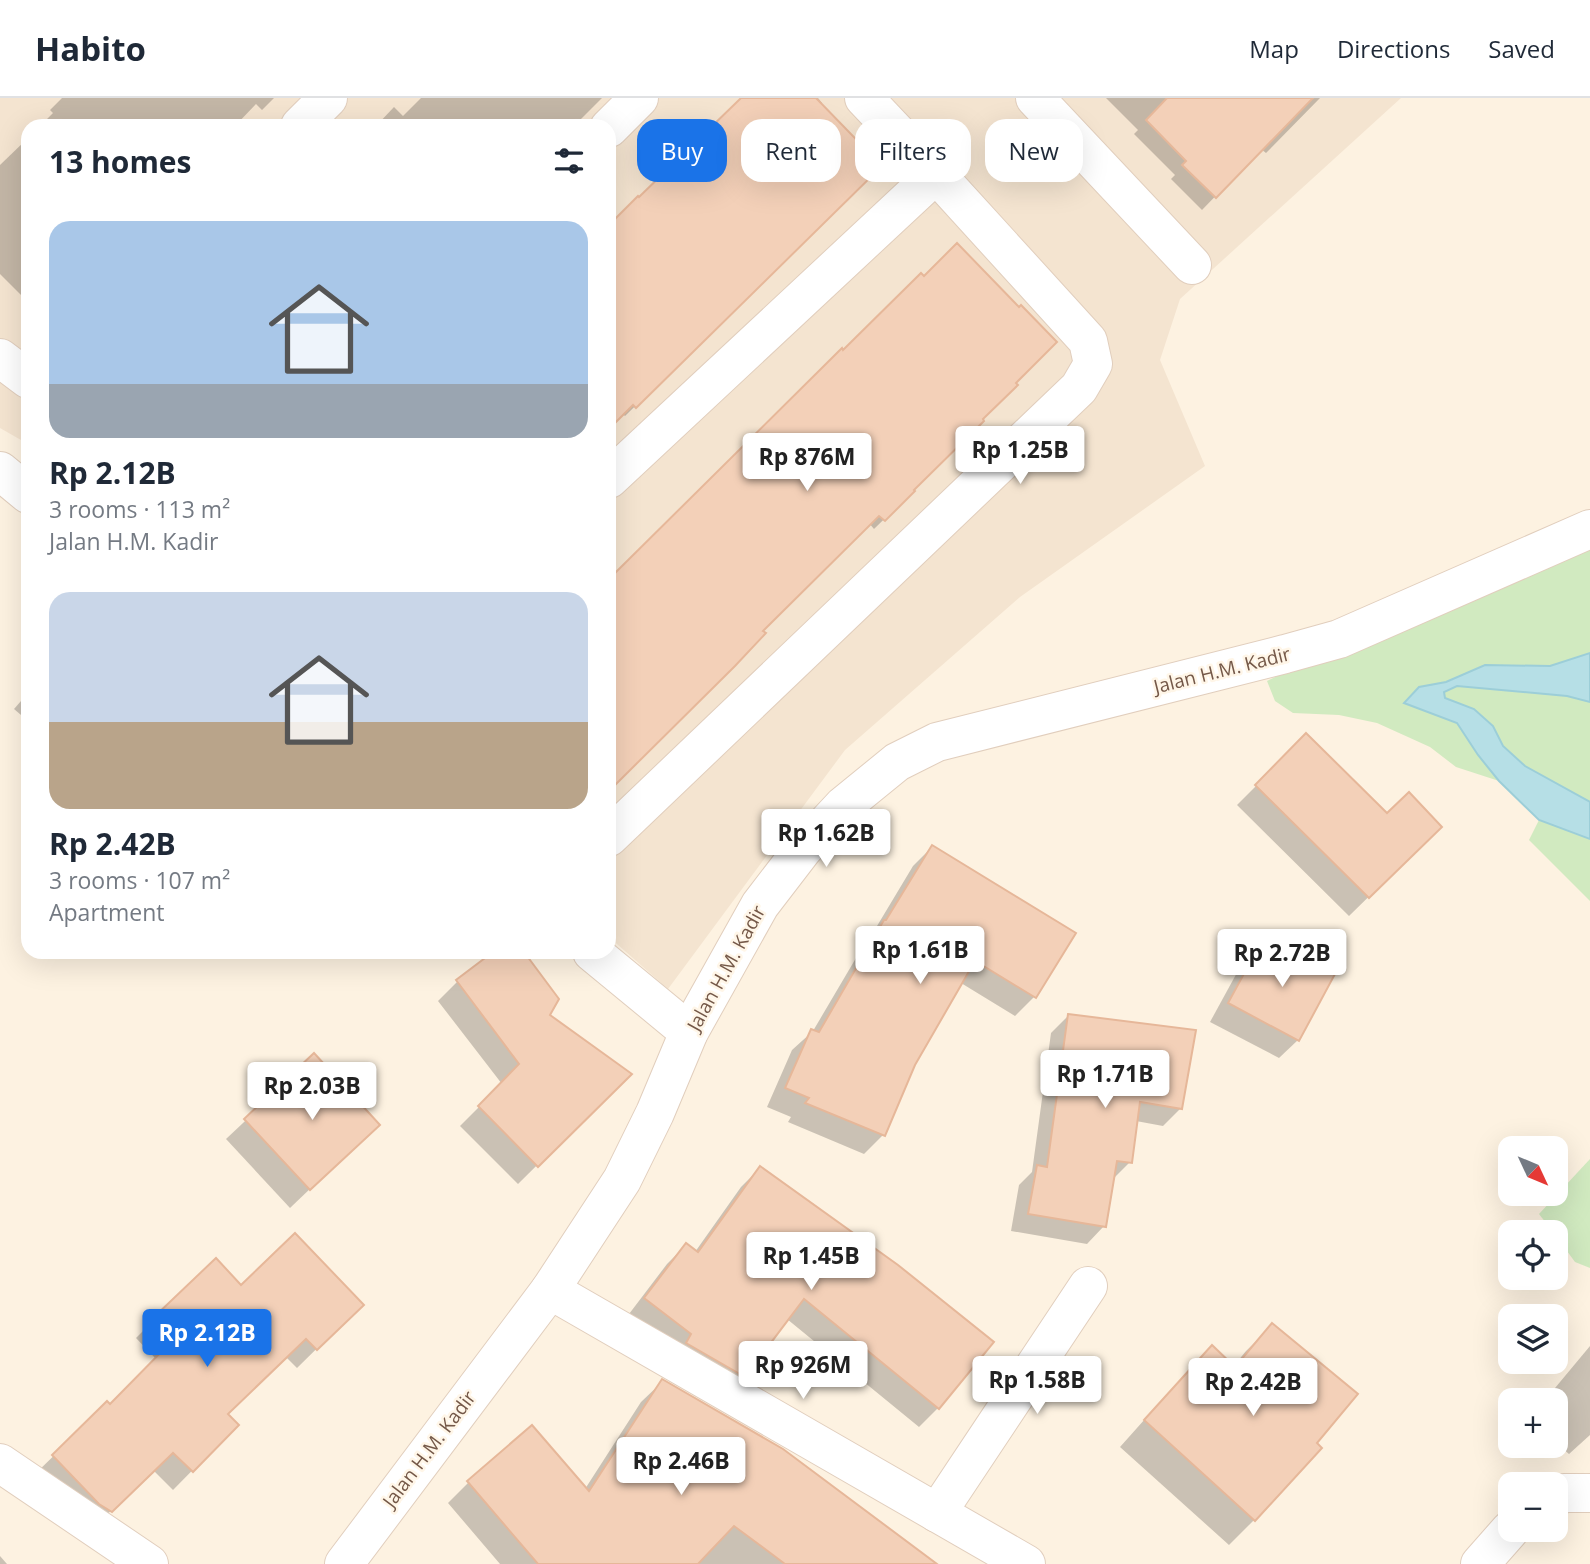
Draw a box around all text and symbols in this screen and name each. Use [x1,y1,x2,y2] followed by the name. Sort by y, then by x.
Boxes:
[35,26,146,71] text: Habito
[1249,32,1299,65] text: Map
[1337,32,1450,65] text: Directions
[1488,32,1555,65] text: Saved
[637,119,727,182] chip: Buy
[741,119,841,182] chip: Rent
[855,119,971,182] chip: Filters
[985,119,1083,182] chip: New
[49,141,192,182] text: 13 homes
[550,142,588,180] icon: filters
[256,266,382,392] icon: home
[948,426,1092,486] pin: Rp 1.25B
[971,433,1069,465] text: Rp 1.25B
[742,434,872,493] pin: Rp 876M
[759,440,855,472] text: Rp 876M
[49,452,176,493] text: Rp 2.12B
[49,493,230,525] text: 3 rooms · 113 m²
[49,525,218,557] text: Jalan H.M. Kadir
[256,637,382,763] icon: home
[1149,640,1293,700] street label: Jalan H.M. Kadir
[754,810,898,869] pin: Rp 1.62B
[777,816,875,848] text: Rp 1.62B
[49,823,176,864] text: Rp 2.42B
[49,864,230,896] text: 3 rooms · 107 m²
[49,896,165,928] text: Apartment
[680,900,771,1037] street label: Jalan H.M. Kadir
[848,926,992,986] pin: Rp 1.61B
[1210,930,1354,989] pin: Rp 2.72B
[871,933,969,965] text: Rp 1.61B
[1233,936,1331,968] text: Rp 2.72B
[1033,1051,1177,1110] pin: Rp 1.71B
[1056,1057,1154,1089] text: Rp 1.71B
[240,1062,384,1122] pin: Rp 2.03B
[263,1069,361,1101] text: Rp 2.03B
[1498,1136,1568,1206] north arrow
[1498,1136,1568,1542] map controls
[1498,1220,1568,1290] button: locate
[739,1232,883,1292] pin: Rp 1.45B
[762,1239,860,1271] text: Rp 1.45B
[1498,1304,1568,1374] button: layers
[135,1310,279,1369] pin: Rp 2.12B
[158,1316,256,1348] text: Rp 2.12B
[738,1342,868,1401] pin: Rp 926M
[755,1348,851,1380] text: Rp 926M
[965,1356,1109,1416] pin: Rp 1.58B
[1181,1358,1325,1418] pin: Rp 2.42B
[988,1363,1086,1395] text: Rp 1.58B
[1204,1365,1302,1397] text: Rp 2.42B
[375,1385,482,1514] street label: Jalan H.M. Kadir
[1498,1388,1568,1458] button: +
[609,1438,753,1497] pin: Rp 2.46B
[632,1444,730,1476] text: Rp 2.46B
[1498,1472,1568,1542] button: −

